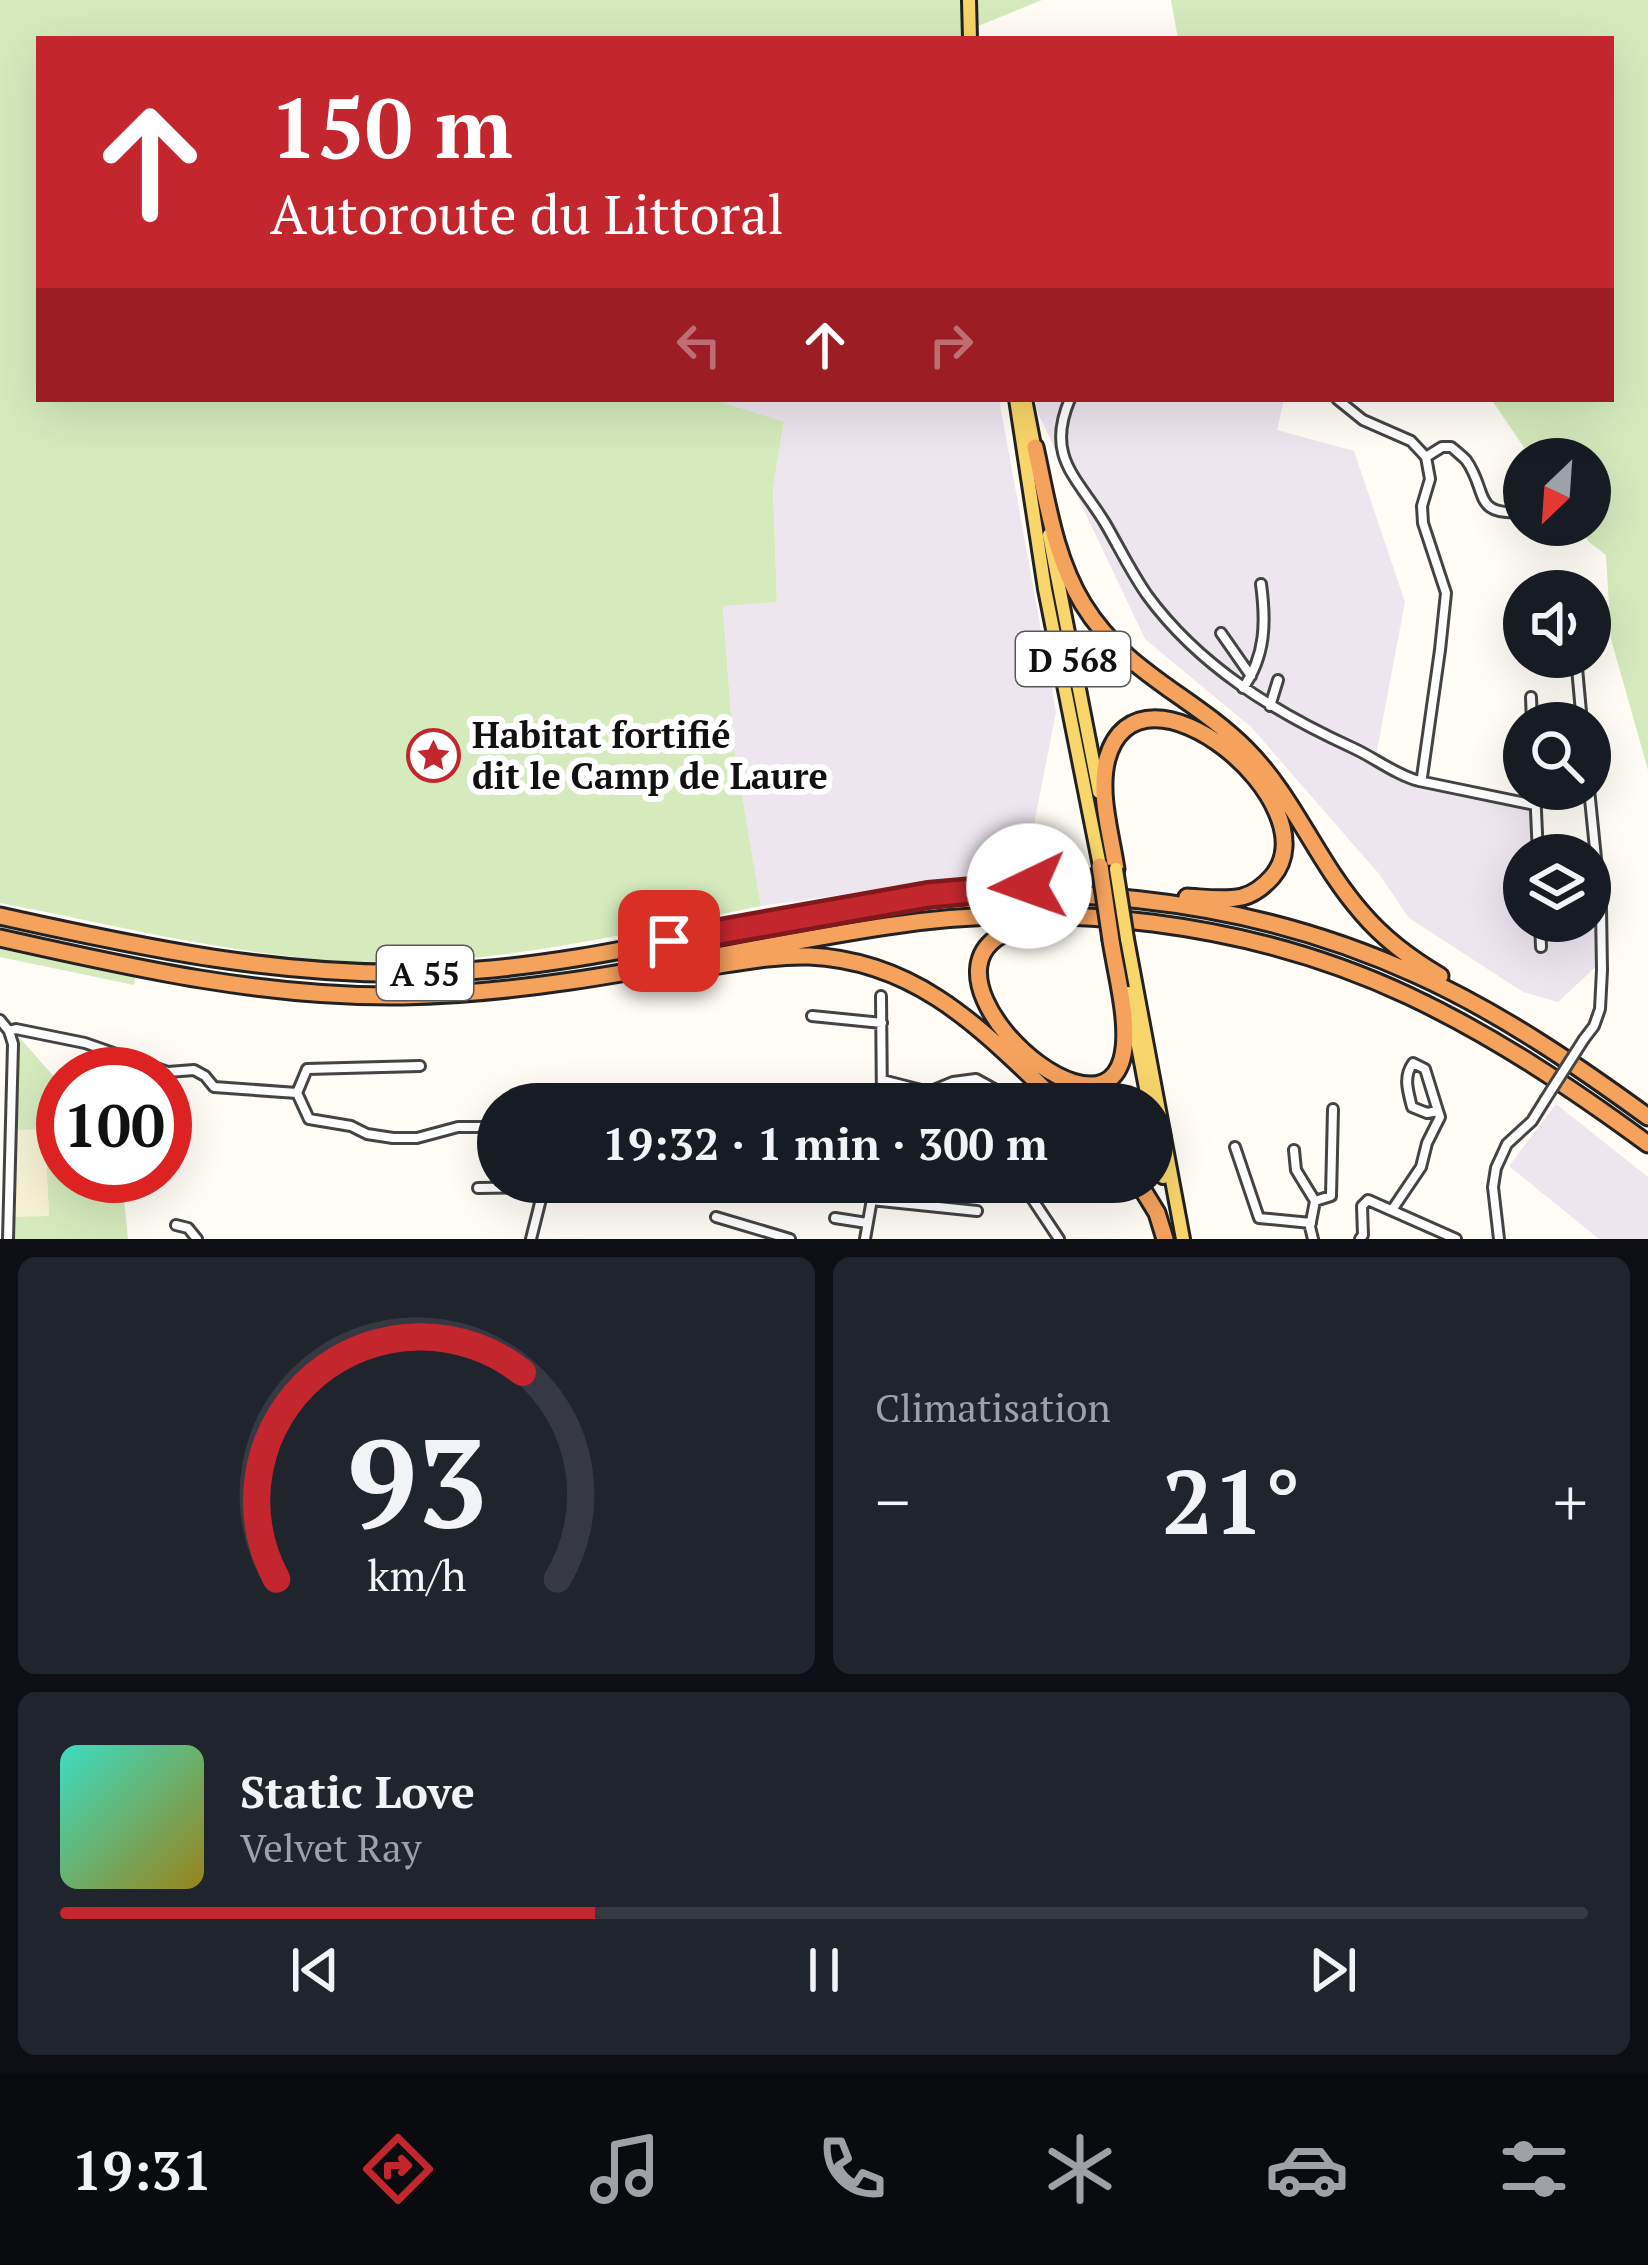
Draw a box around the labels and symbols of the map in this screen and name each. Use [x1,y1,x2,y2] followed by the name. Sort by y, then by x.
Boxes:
[1503,438,1611,546] north arrow
[1016,632,1130,686] road number: D 568
[472,711,828,799] place label: Habitat fortifié dit le Camp de Laure
[405,727,461,783] place icon: Habitat fortifié dit le Camp de Laure
[966,823,1092,949] position arrow
[618,890,720,992] pin
[377,946,473,1000] road number: A 55
[36,1047,192,1203] speed limit sign: 100

